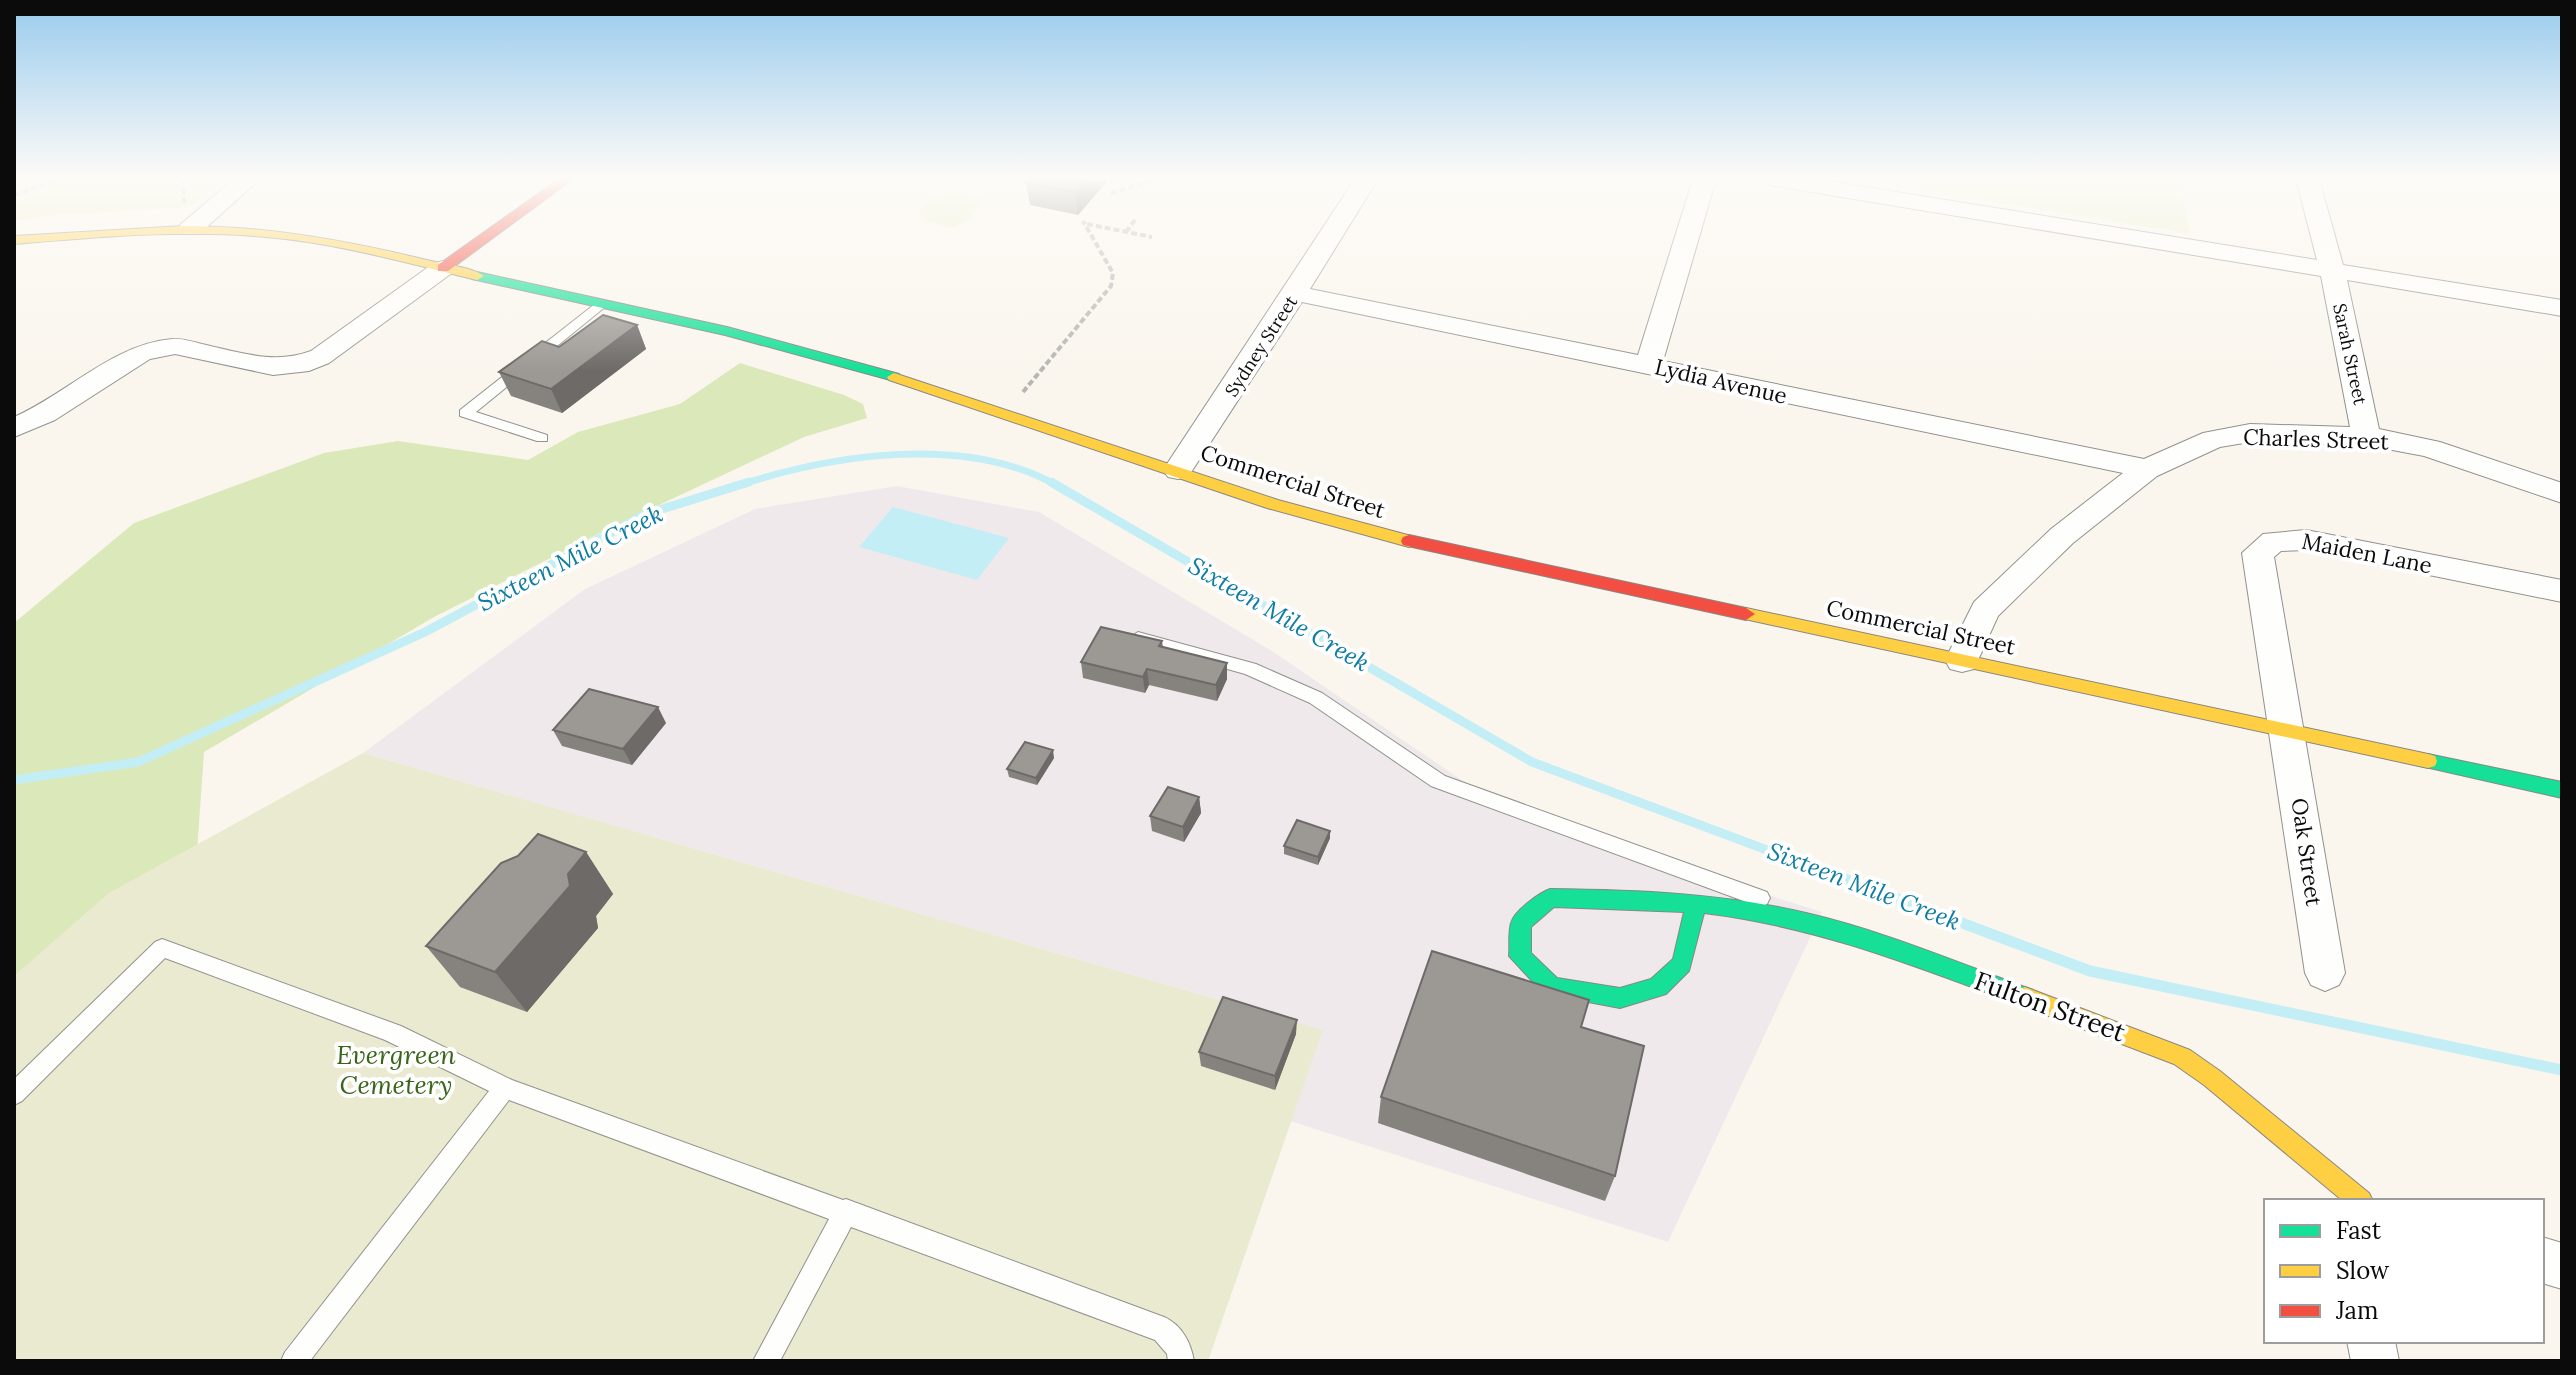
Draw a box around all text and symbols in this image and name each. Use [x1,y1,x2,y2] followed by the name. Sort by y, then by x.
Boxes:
[1220,291,1302,401] street label: Sydney Street
[2328,301,2372,407] street label: Sarah Street
[1652,352,1790,410] street label: Lydia Avenue
[2243,422,2390,456] street label: Charles Street
[1197,438,1389,524] street label: Commercial Street
[472,498,668,618] water label: Sixteen Mile Creek
[2300,527,2434,579] street label: Maiden Lane
[1183,550,1375,678] water label: Sixteen Mile Creek
[1824,593,2018,661] street label: Commercial Street
[2286,796,2329,908] street label: Oak Street
[1763,835,1965,937] water label: Sixteen Mile Creek
[1970,963,2130,1049] street label: Fulton Street
[336,1038,456,1101] park label: Evergreen Cemetery
[2264,1199,2544,1343] legend
[2336,1215,2382,1246] text: Fast
[2336,1255,2390,1286] text: Slow
[2335,1295,2378,1326] text: Jam

